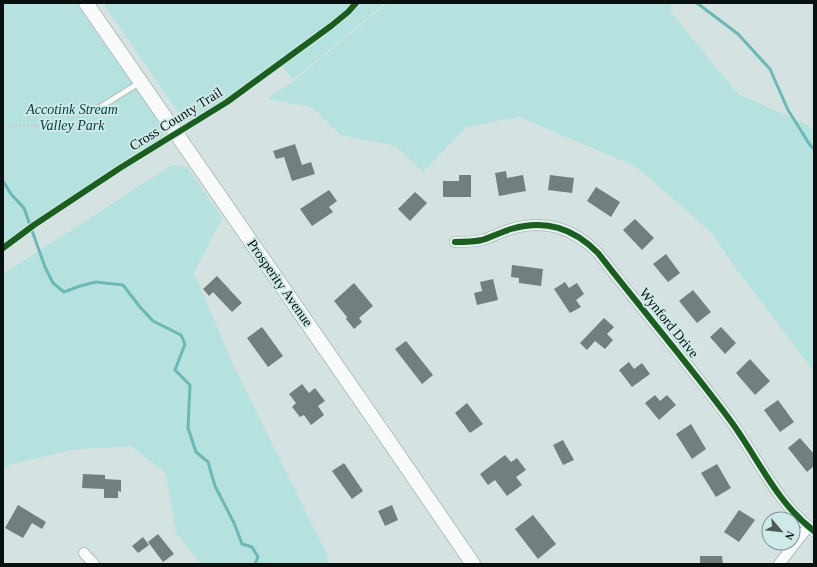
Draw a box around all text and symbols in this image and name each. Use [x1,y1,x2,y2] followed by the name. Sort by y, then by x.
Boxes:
[127,84,225,154] street label: Cross County Trail
[25,102,118,133] park label: Accotink Stream Valley Park
[244,237,316,329] street label: Prosperity Avenue
[636,285,702,361] street label: Wynford Drive
[761,511,801,551] north arrow
[783,529,797,542] text: N

